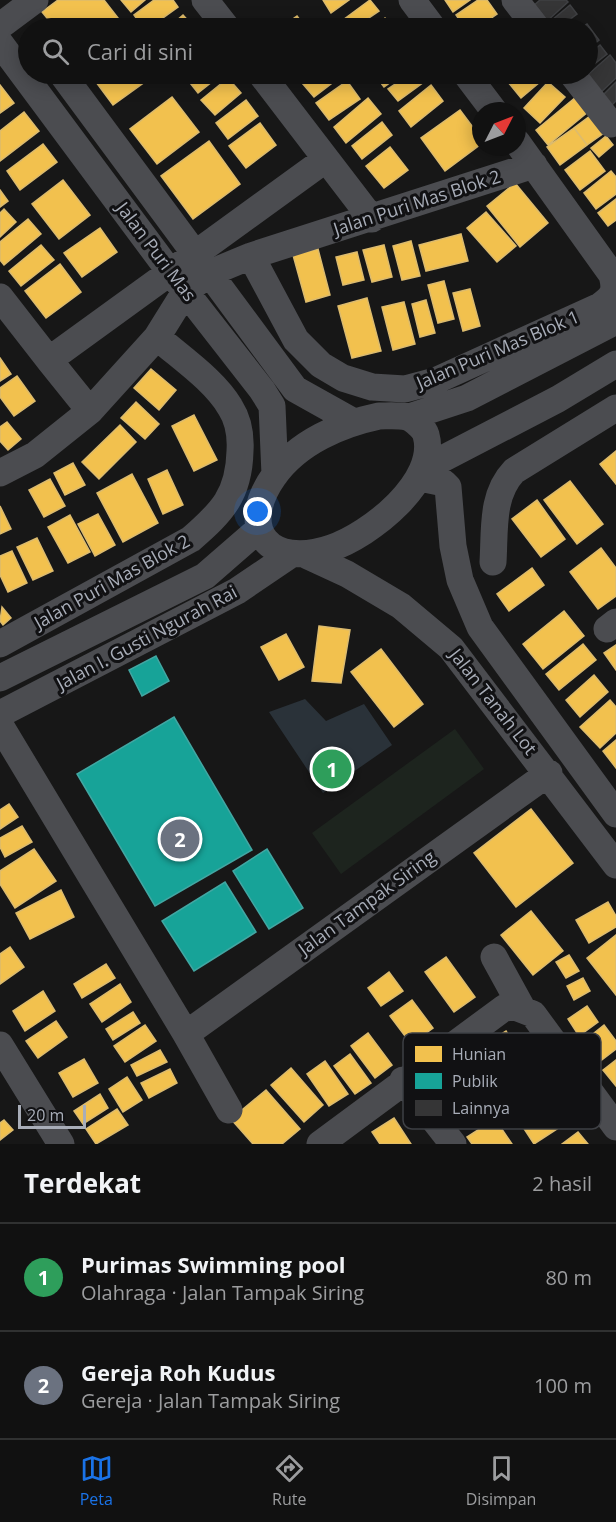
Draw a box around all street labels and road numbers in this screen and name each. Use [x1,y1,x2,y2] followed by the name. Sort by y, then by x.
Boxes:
[328,164,503,241] street label: Jalan Puri Mas Blok 2
[110,195,202,306] street label: Jalan Puri Mas
[411,304,583,395] street label: Jalan Puri Mas Blok 1
[28,528,194,635] street label: Jalan Puri Mas Blok 2
[50,579,241,696] street label: Jalan I. Gusti Ngurah Rai
[444,642,543,759] street label: Jalan Tanah Lot
[291,844,440,961] street label: Jalan Tampak Siring

